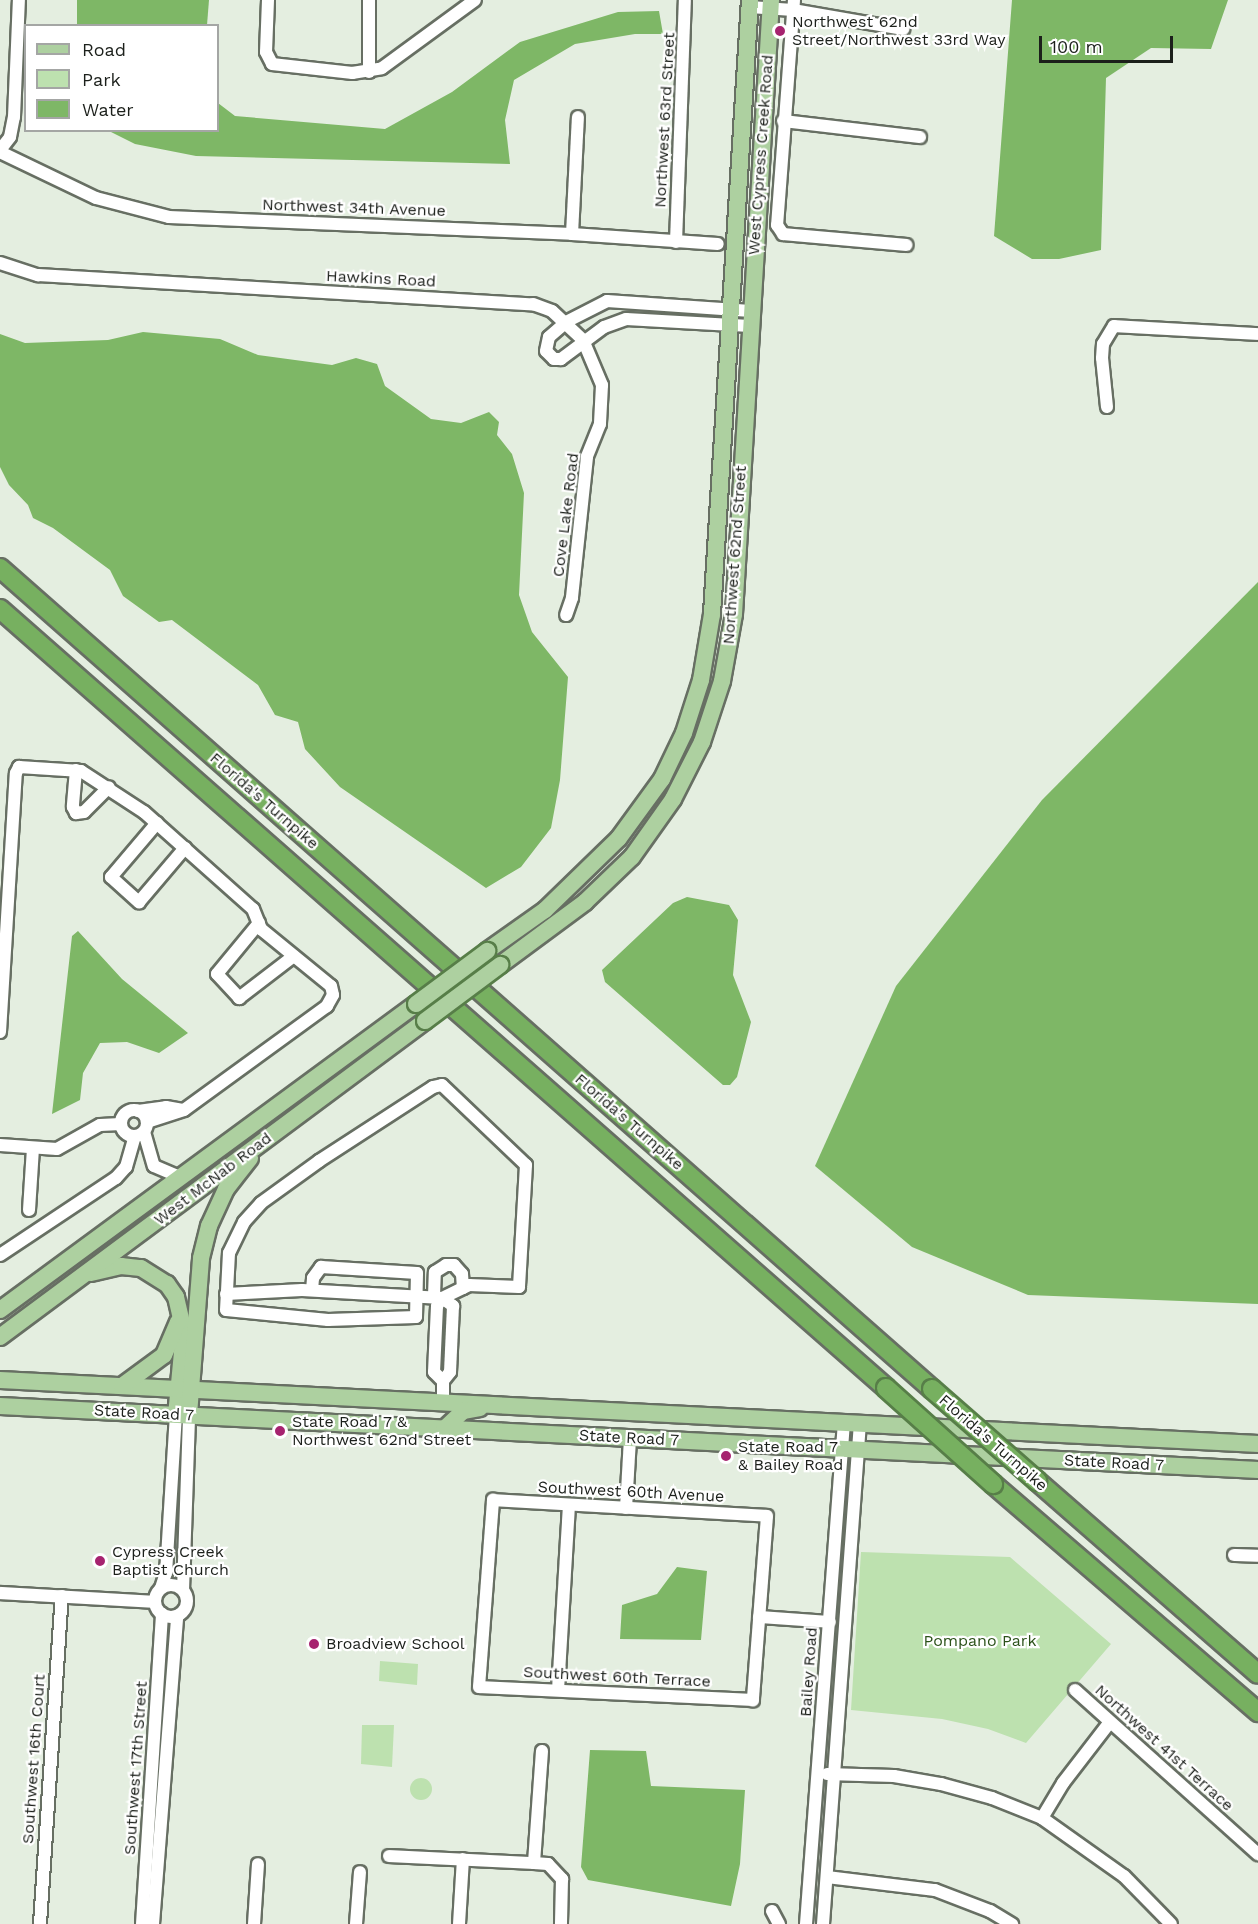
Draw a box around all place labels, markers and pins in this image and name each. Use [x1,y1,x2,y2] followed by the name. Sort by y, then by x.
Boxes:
[792,12,1006,50] place label: Northwest 62nd Street/Northwest 33rd Way
[773,24,787,38] marker: Northwest 62nd Street/Northwest 33rd Way
[292,1412,471,1450] place label: State Road 7 & Northwest 62nd Street
[273,1424,287,1438] marker: State Road 7 & Northwest 62nd Street
[738,1437,844,1475] place label: State Road 7 & Bailey Road
[719,1449,733,1463] marker: State Road 7 & Bailey Road
[112,1542,229,1580] place label: Cypress Creek Baptist Church
[93,1554,107,1568] marker: Cypress Creek Baptist Church
[326,1634,465,1654] place label: Broadview School
[307,1637,321,1651] marker: Broadview School

